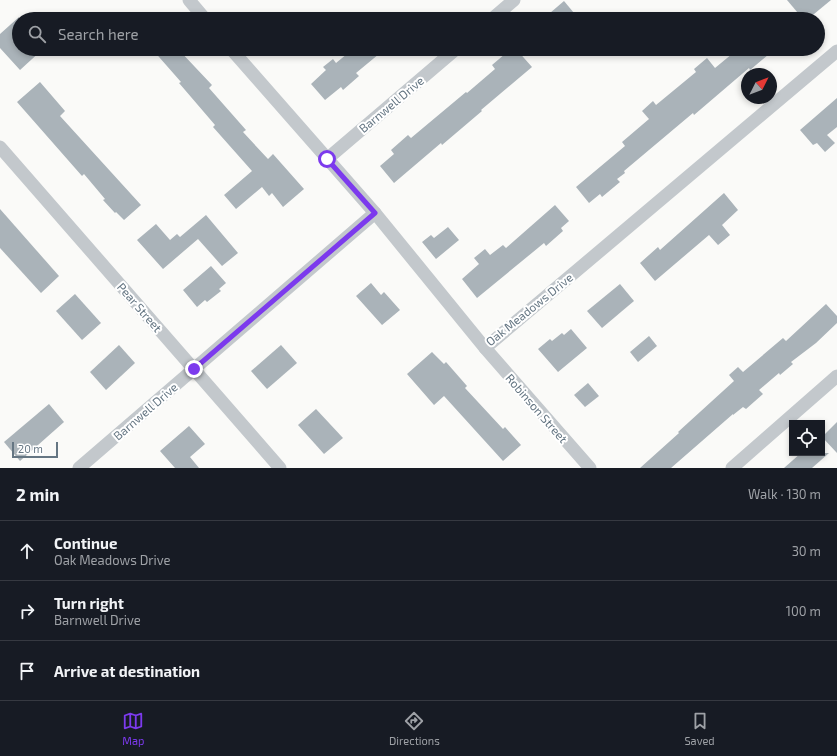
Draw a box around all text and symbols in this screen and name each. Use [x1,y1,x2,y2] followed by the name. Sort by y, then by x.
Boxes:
[12,12,825,56] search box
[26,23,48,45] icon: search
[58,25,139,43] text: Search here
[741,68,777,104] north arrow
[356,73,426,135] street label: Barnwell Drive
[318,150,336,168] route start
[483,270,575,348] street label: Oak Meadows Drive
[115,280,165,335] street label: Pear Street
[185,360,203,378] route end
[503,371,571,446] street label: Robinson Street
[110,379,180,443] street label: Barnwell Drive
[789,420,825,456] map controls
[789,420,825,456] button: locate
[12,440,58,459] scale bar
[18,442,43,455] text: 20 m
[16,484,59,504] text: 2 min
[748,486,821,502] text: Walk · 130 m
[54,534,117,552] text: Continue
[16,540,38,562] icon: ahead
[792,543,821,559] text: 30 m
[54,552,171,568] text: Oak Meadows Drive
[54,594,124,612] text: Turn right
[16,600,38,622] icon: right
[786,603,821,619] text: 100 m
[54,612,141,628] text: Barnwell Drive
[16,660,38,682] icon: arrive
[54,662,200,680] text: Arrive at destination
[122,710,144,747] tab: Map
[389,710,440,747] tab: Directions
[684,710,715,747] tab: Saved

